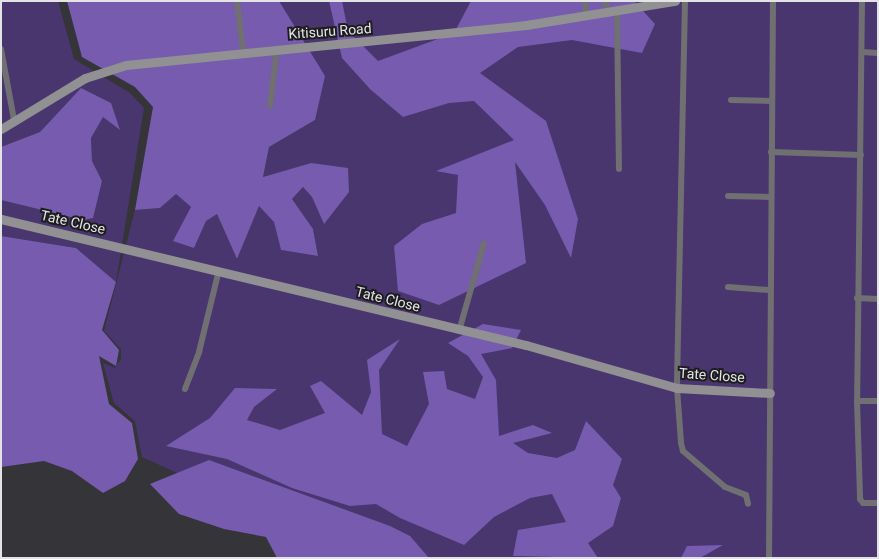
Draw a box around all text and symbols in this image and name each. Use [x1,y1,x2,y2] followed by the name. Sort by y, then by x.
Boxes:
[288,20,372,42] street label: Kitisuru Road
[39,206,107,238] street label: Tate Close
[354,283,422,315] street label: Tate Close
[679,364,745,386] street label: Tate Close

